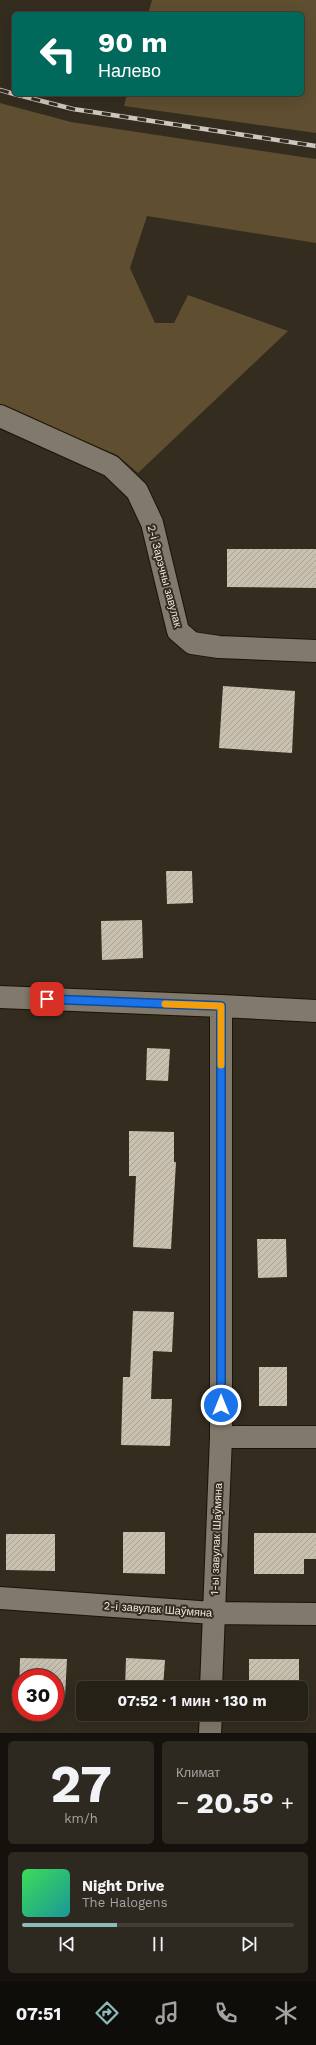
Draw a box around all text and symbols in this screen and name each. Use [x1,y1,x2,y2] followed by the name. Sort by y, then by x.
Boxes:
[98,26,168,59] text: 90 m
[32,28,84,80] icon: left
[98,60,161,81] text: Налево
[145,524,184,629] street label: 2-і Зарэчны завулак
[30,982,64,1016] pin
[36,988,58,1010] icon: arrive
[200,1384,242,1426] position arrow
[208,1482,225,1595] street label: 1-ы завулак Шаўмяна
[103,1599,213,1620] street label: 2-і завулак Шаўмяна
[12,1669,64,1721] speed limit sign: 30
[117,1692,267,1710] text: 07:52 · 1 мин · 130 m
[50,1754,112,1815] text: 27
[176,1765,220,1780] text: Климат
[196,1785,274,1820] text: 20.5°
[176,1790,189,1815] text: −
[281,1790,294,1815] text: +
[64,1811,98,1826] text: km/h
[82,1877,165,1895] text: Night Drive
[82,1895,168,1910] text: The Halogens
[56,1933,78,1955] icon: previous
[147,1933,169,1955] icon: pause
[238,1933,260,1955] icon: next
[93,1999,121,2027] icon: directions
[153,1999,181,2027] icon: music
[212,1999,240,2027] icon: phone
[272,1999,300,2027] icon: climate
[16,2003,61,2024] text: 07:51

